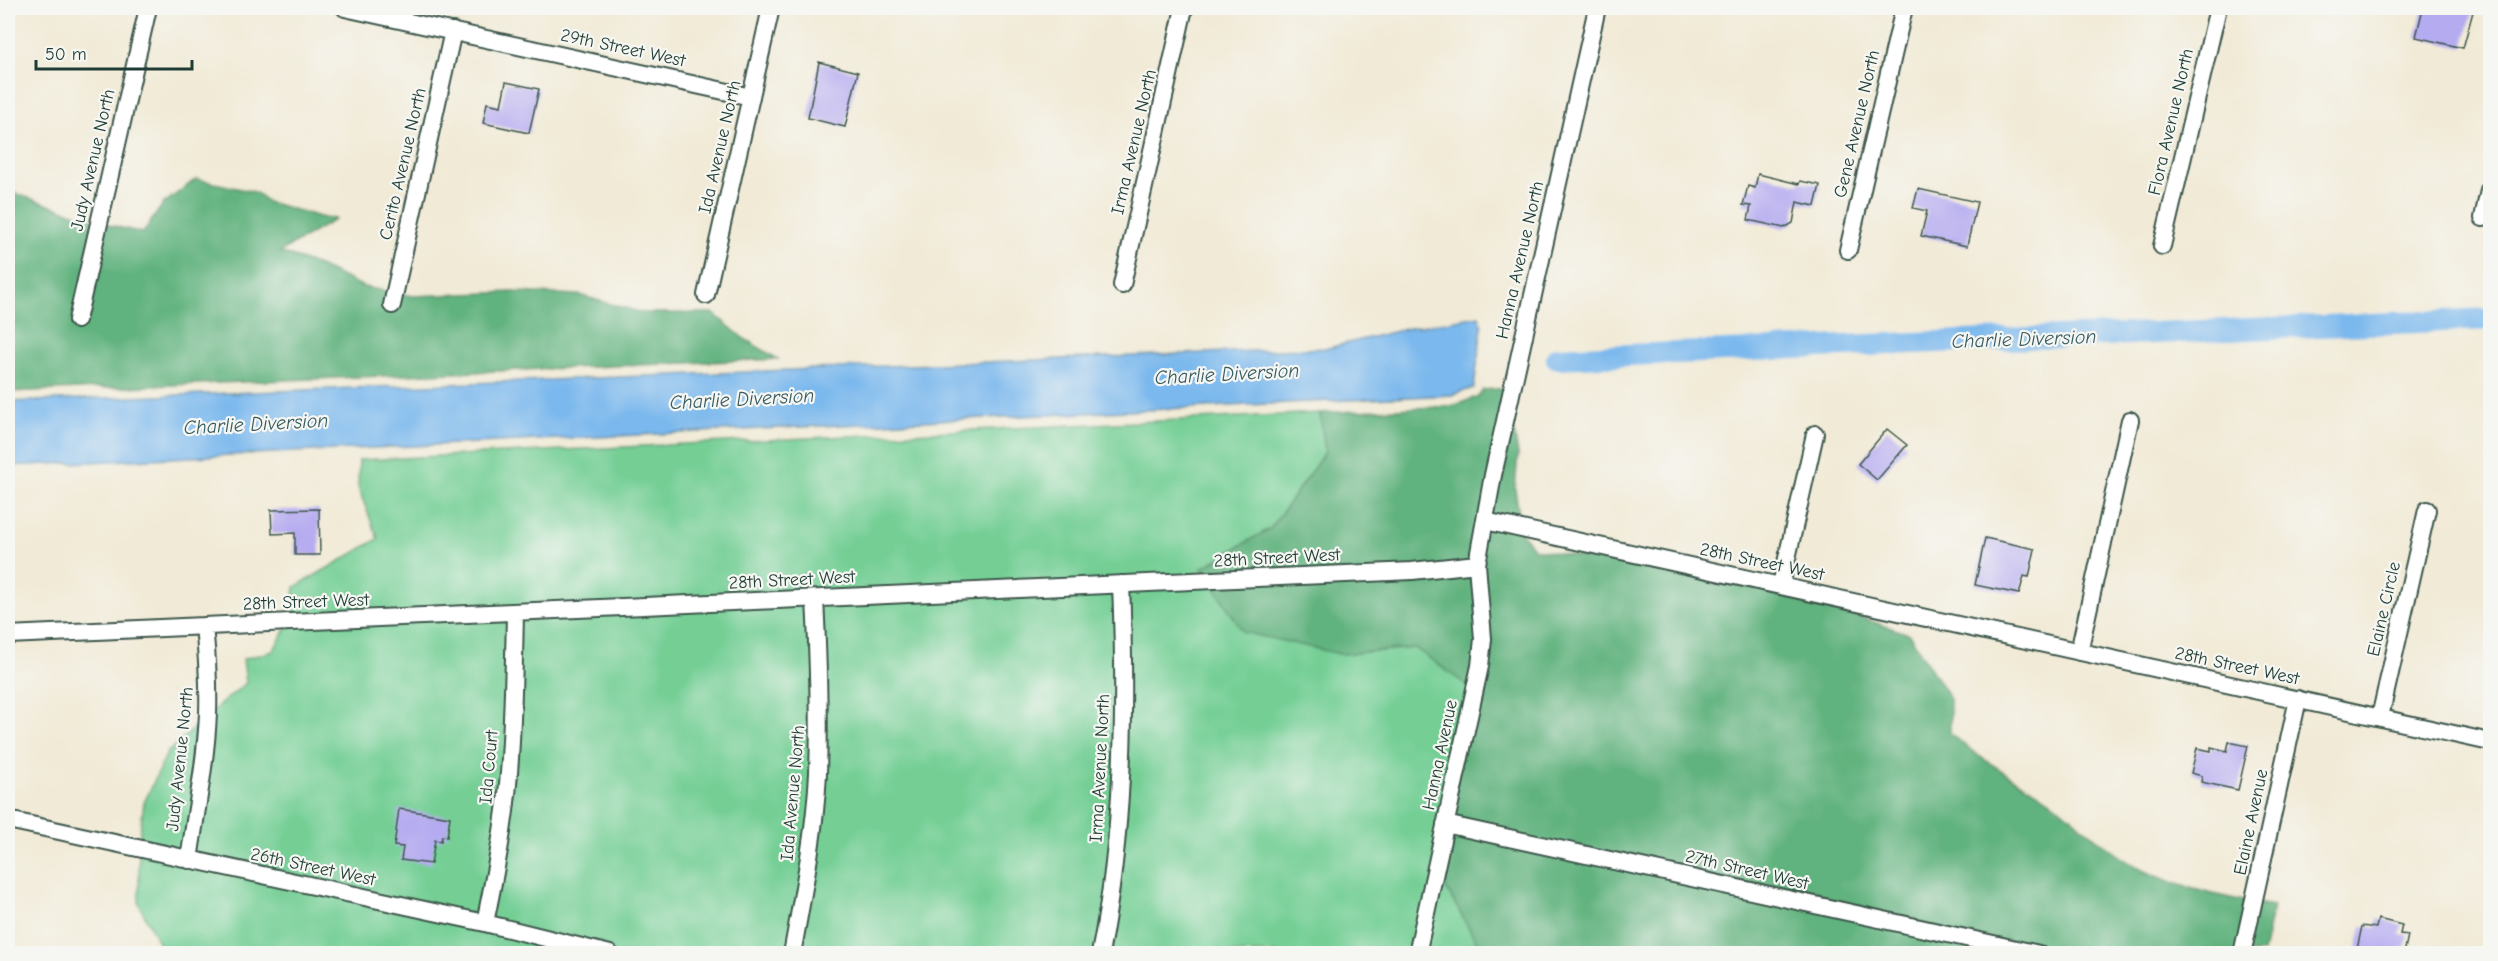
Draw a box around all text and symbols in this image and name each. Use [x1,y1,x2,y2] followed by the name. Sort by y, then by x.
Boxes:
[559,25,688,72] street label: 29th Street West
[36,33,192,71] scale bar
[45,44,87,65] text: 50 m
[2144,47,2198,197] street label: Flora Avenue North
[1830,48,1884,200] street label: Gene Avenue North
[1107,67,1161,217] street label: Irma Avenue North
[694,78,746,216] street label: Ida Avenue North
[375,86,431,242] street label: Cerito Avenue North
[66,87,120,233] street label: Judy Avenue North
[1492,179,1548,341] street label: Hanna Avenue North
[1951,325,2097,353] water label: Charlie Diversion
[1154,359,1300,389] water label: Charlie Diversion
[669,384,815,414] water label: Charlie Diversion
[183,409,329,439] water label: Charlie Diversion
[1698,539,1827,586] street label: 28th Street West
[1213,544,1342,572] street label: 28th Street West
[2363,560,2405,658] street label: Elaine Circle
[728,566,857,594] street label: 28th Street West
[242,589,370,615] street label: 28th Street West
[2173,643,2302,690] street label: 28th Street West
[162,686,198,832] street label: Judy Avenue North
[1086,693,1114,843] street label: Irma Avenue North
[1418,698,1462,812] street label: Hanna Avenue
[777,724,809,862] street label: Ida Avenue North
[475,728,503,805] street label: Ida Court
[2230,767,2272,877] street label: Elaine Avenue
[249,844,378,891] street label: 26th Street West
[1683,846,1811,895] street label: 27th Street West

